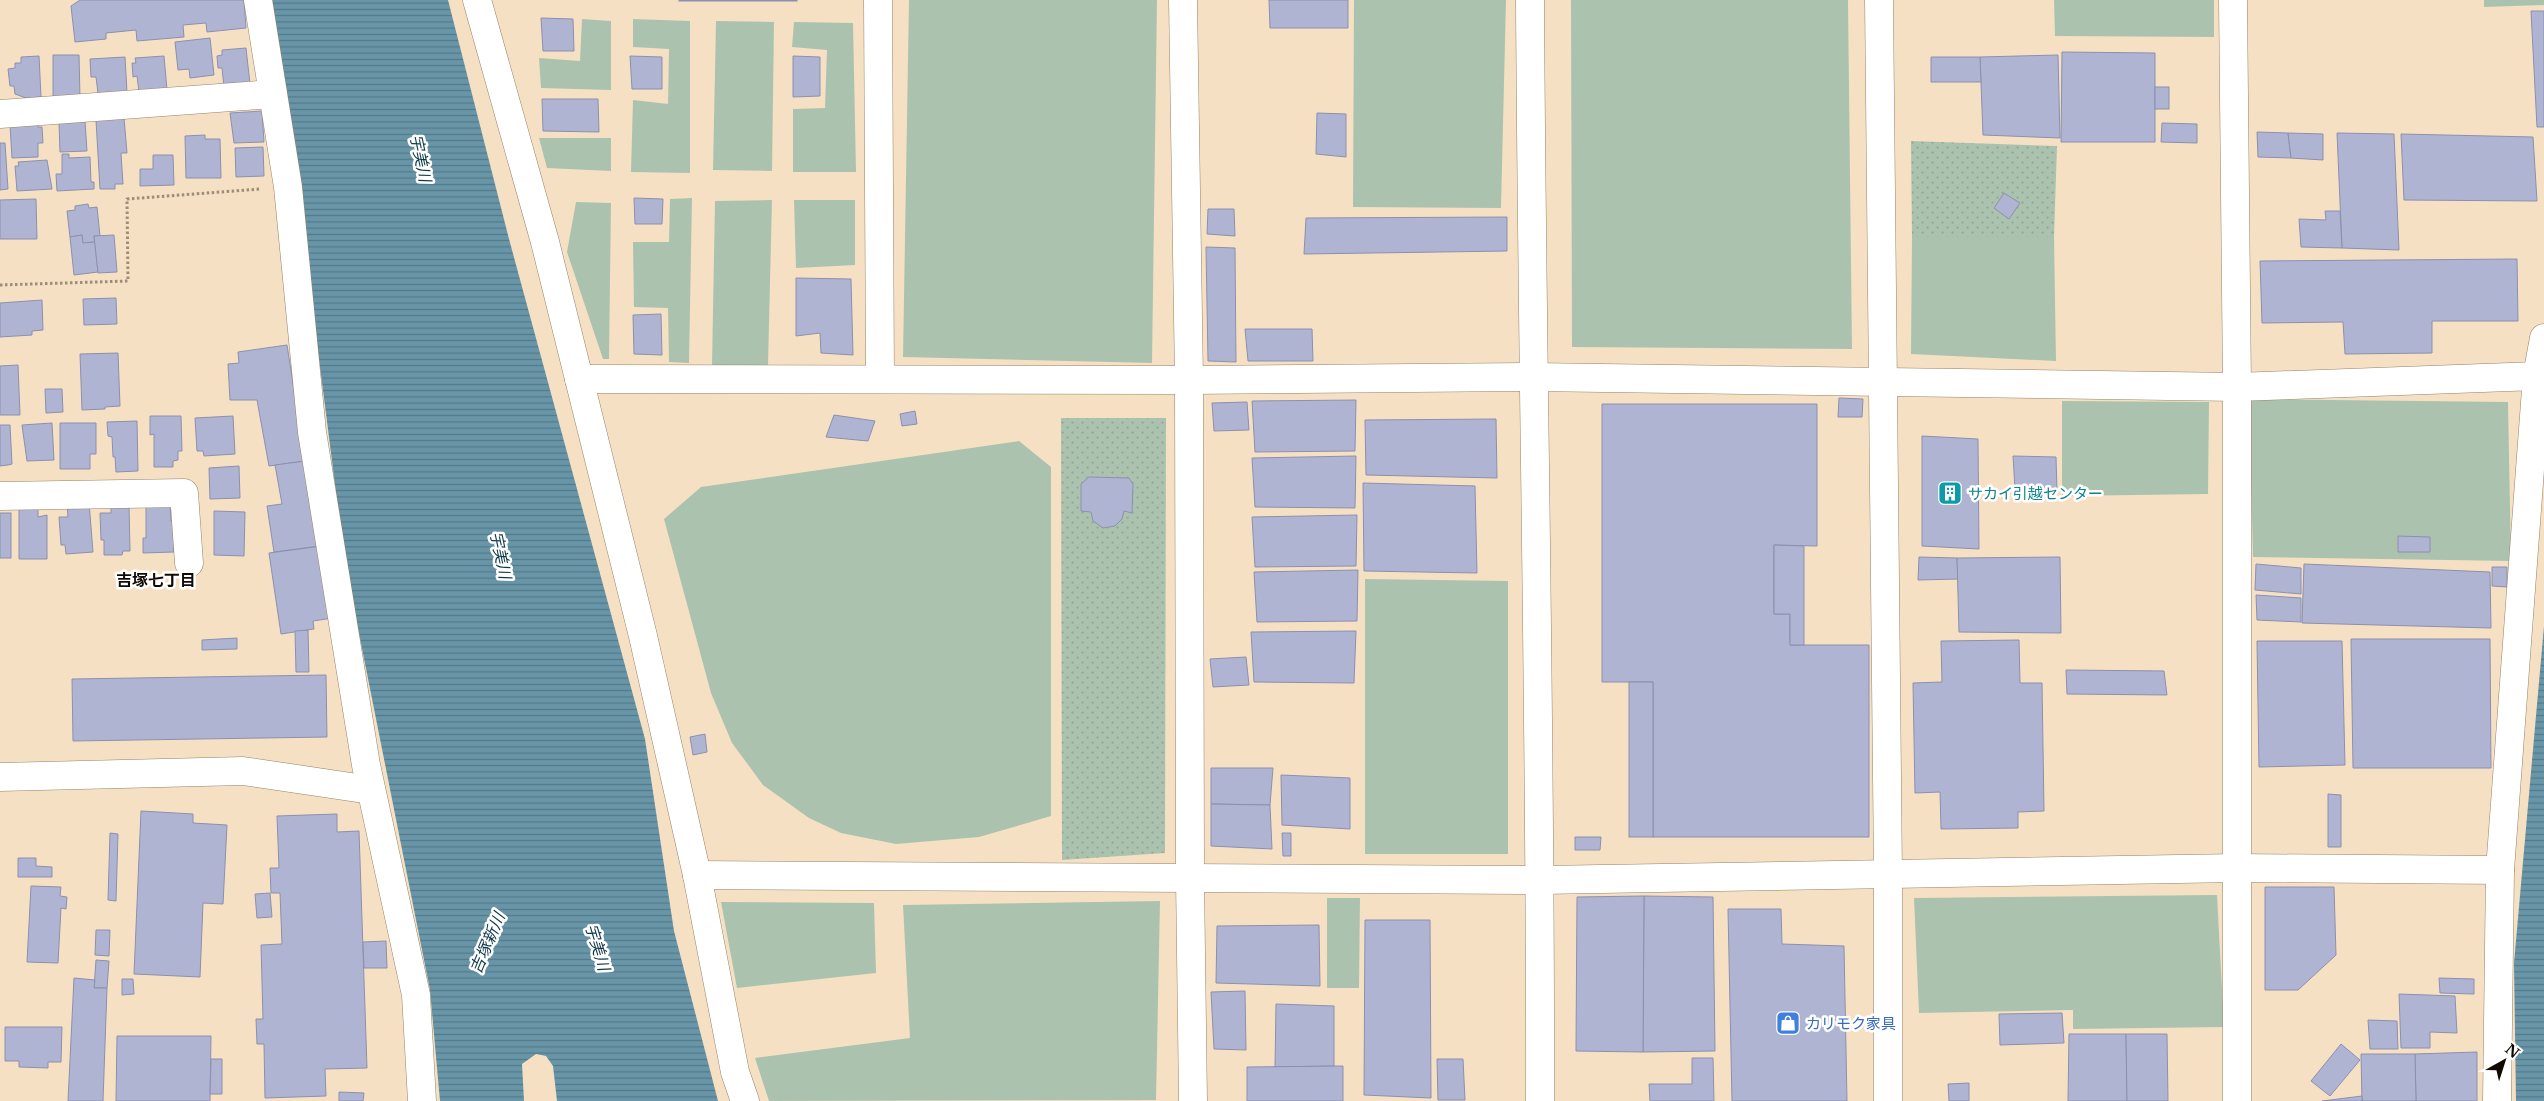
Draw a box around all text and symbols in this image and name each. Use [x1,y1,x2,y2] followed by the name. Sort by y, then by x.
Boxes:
[406,132,436,186] water label: 宇美川
[1937,480,1963,506] building icon: サカイ引越センター
[1968,484,2103,503] place label: サカイ引越センター
[486,529,516,583] water label: 宇美川
[116,570,196,590] district label: 吉塚七丁目
[465,908,509,976] water label: 吉塚新川
[581,921,615,975] water label: 宇美川
[1775,1010,1801,1036] shop icon: カリモク家具
[1806,1014,1896,1033] place label: カリモク家具
[2479,1036,2529,1086] north arrow
[2501,1040,2523,1062] text: N

